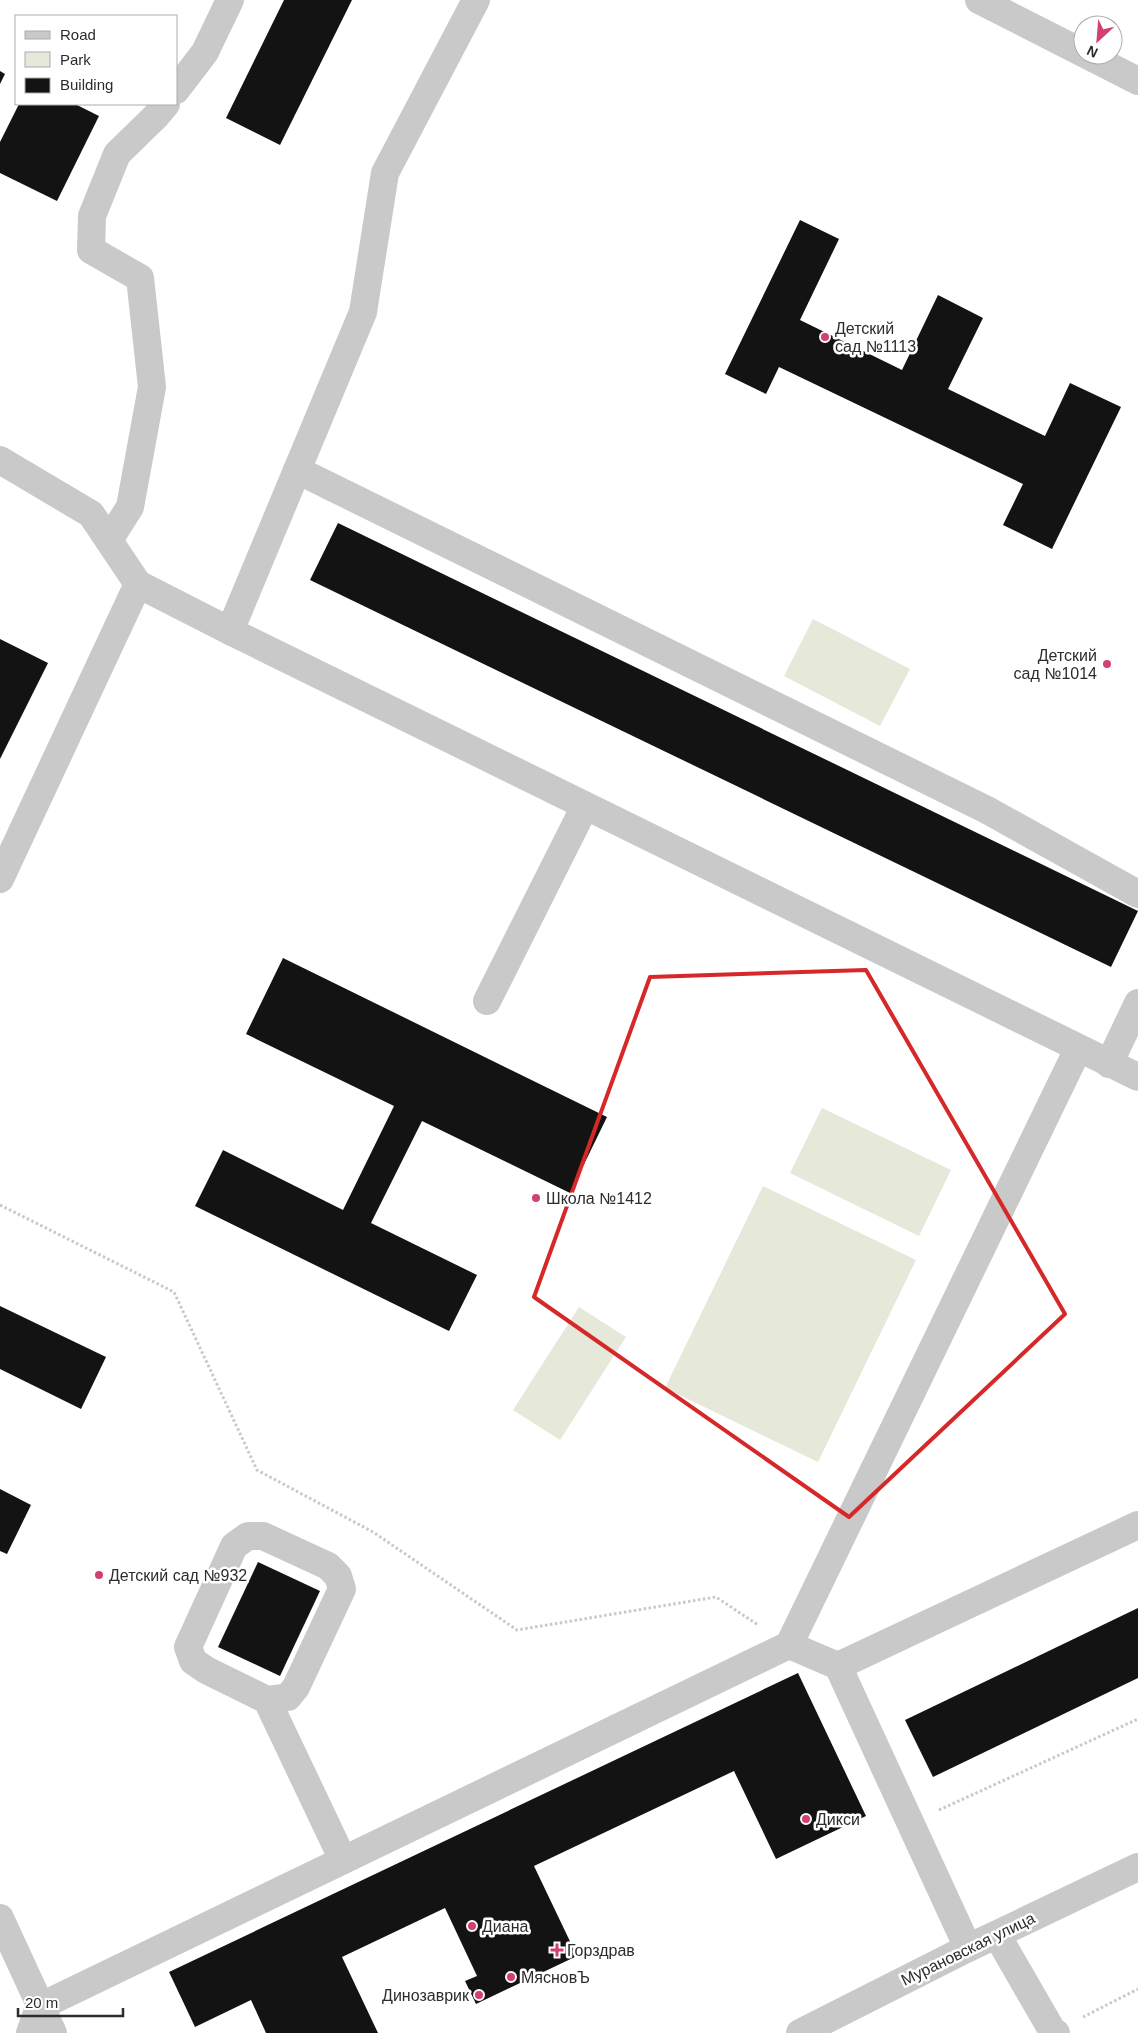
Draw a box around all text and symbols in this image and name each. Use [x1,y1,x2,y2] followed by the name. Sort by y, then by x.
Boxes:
[15,15,178,105] legend
[1073,15,1123,65] north arrow
[60,26,96,43] text: Road
[1084,42,1100,61] text: N
[60,51,91,68] text: Park
[60,76,113,93] text: Building
[835,320,916,355] place label: Детский сад №1113
[819,331,831,343] marker: Детский сад №1113
[1014,647,1097,682] place label: Детский сад №1014
[1101,658,1113,670] marker: Детский сад №1014
[546,1190,652,1207] place label: Школа №1412
[530,1192,542,1204] marker: Школа №1412
[109,1567,247,1584] place label: Детский сад №932
[93,1569,105,1581] marker: Детский сад №932
[816,1811,860,1828] place label: Дикси
[800,1813,812,1825] marker: Дикси
[898,1909,1038,1989] street label: Мурановская улица
[482,1918,529,1935] place label: Диана
[466,1920,478,1932] marker: Диана
[567,1942,635,1959] place label: Горздрав
[551,1944,563,1956] marker: Горздрав
[521,1969,590,1986] place label: МясновЪ
[505,1971,517,1983] marker: МясновЪ
[18,1986,122,2018] scale bar
[382,1987,470,2004] place label: Динозаврик
[473,1989,485,2001] marker: Динозаврик
[25,1994,58,2011] text: 20 m

